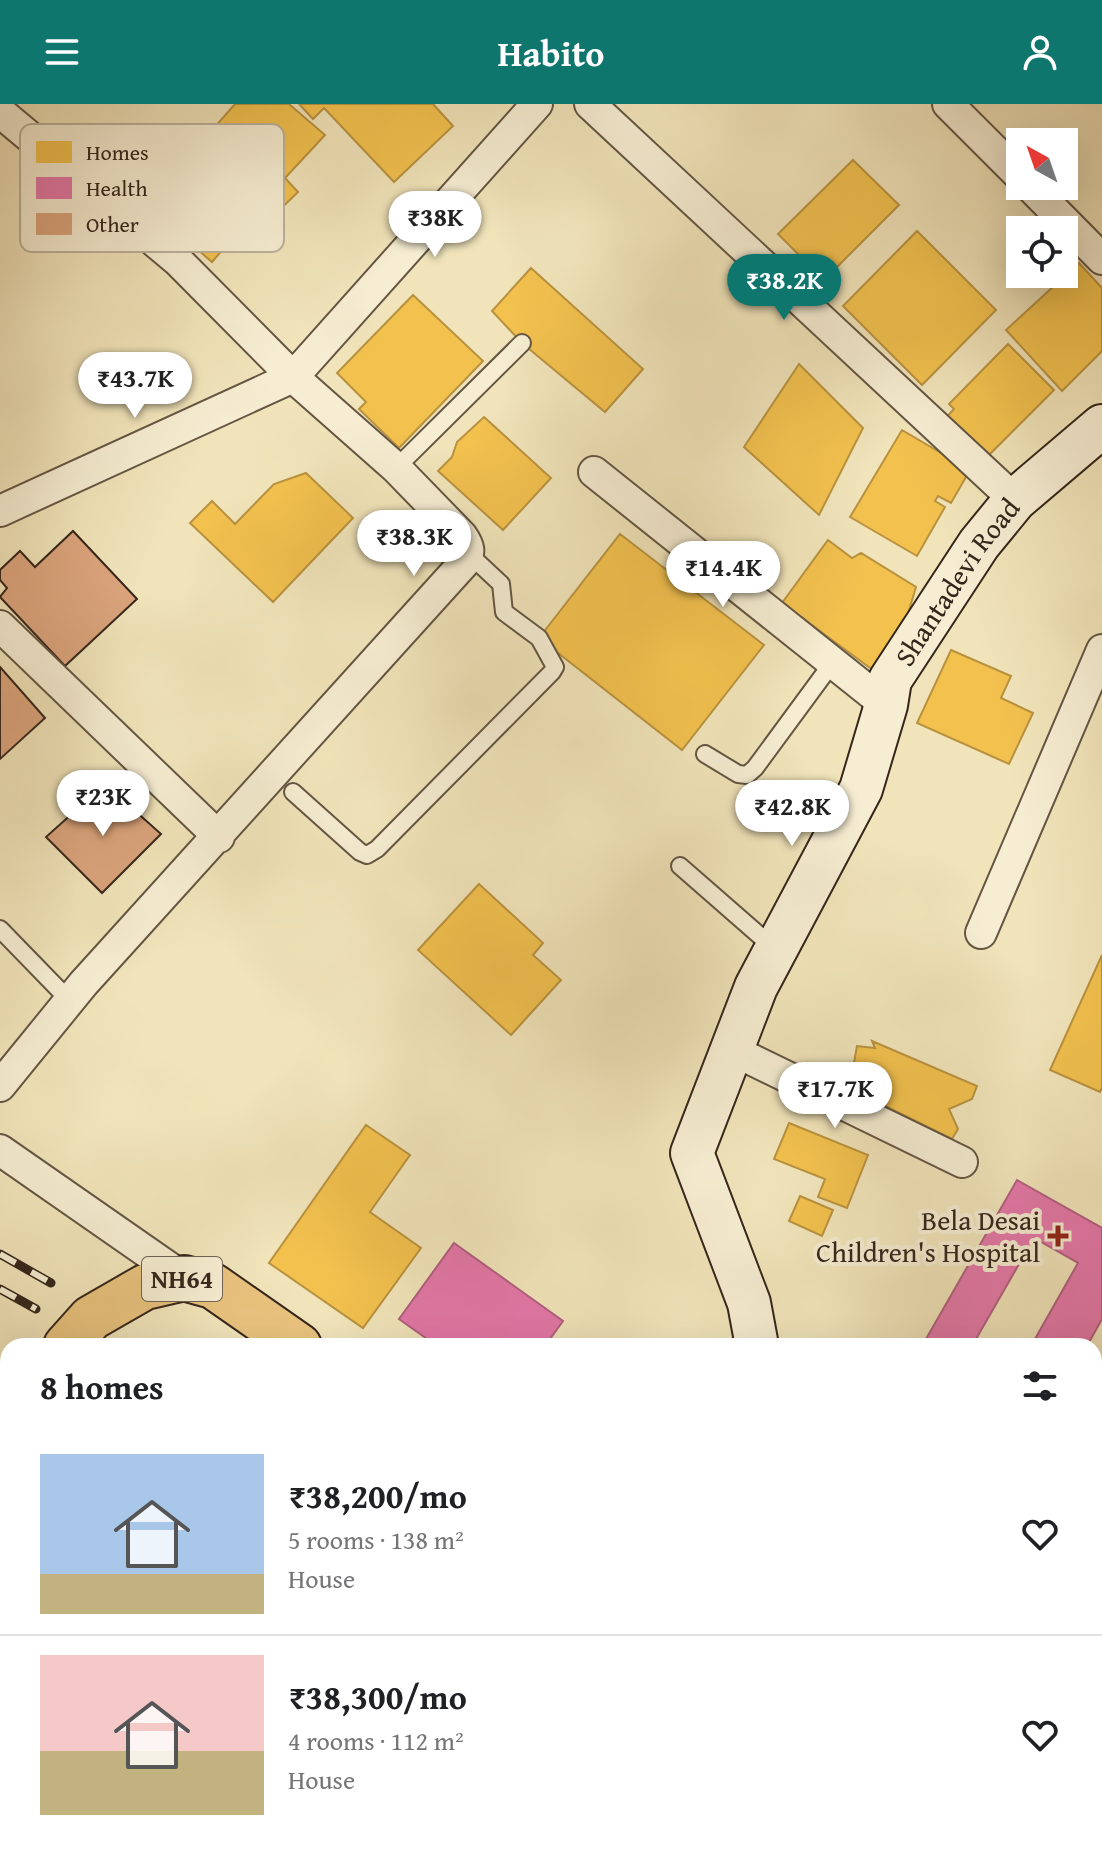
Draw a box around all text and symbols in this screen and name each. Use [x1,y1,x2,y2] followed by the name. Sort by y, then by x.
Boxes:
[497,26,605,79] text: Habito
[40,30,84,74] icon: menu
[1018,30,1062,74] icon: person
[20,124,284,252] legend
[1006,128,1078,200] north arrow
[1006,128,1078,288] map controls
[86,136,149,168] text: Homes
[86,172,148,204] text: Health
[388,191,482,259] pin: ₹38K
[407,197,463,236] text: ₹38K
[86,208,139,240] text: Other
[1006,216,1078,288] button: locate
[719,254,849,322] pin: ₹38.2K
[745,260,823,299] text: ₹38.2K
[70,352,200,420] pin: ₹43.7K
[96,358,174,397] text: ₹43.7K
[884,489,1029,674] street label: Shantadevi Road
[349,510,479,578] pin: ₹38.3K
[375,516,453,555] text: ₹38.3K
[658,541,788,609] pin: ₹14.4K
[684,547,762,586] text: ₹14.4K
[56,770,150,838] pin: ₹23K
[75,776,131,815] text: ₹23K
[727,780,857,848] pin: ₹42.8K
[753,786,831,825] text: ₹42.8K
[770,1062,900,1130] pin: ₹17.7K
[796,1068,874,1107] text: ₹17.7K
[816,1199,1040,1272] place label: Bela Desai Children's Hospital
[1047,1225,1069,1247] marker: Bela Desai Children's Hospital
[142,1257,222,1301] road number: NH64
[40,1362,164,1411] text: 8 homes
[1018,1364,1062,1408] icon: filters
[288,1471,467,1520] text: ₹38,200/mo
[104,1486,200,1582] icon: home
[1018,1512,1062,1556] icon: heart
[288,1520,464,1559] text: 5 rooms · 138 m²
[288,1559,355,1598] text: House
[288,1672,467,1721] text: ₹38,300/mo
[104,1687,200,1783] icon: home
[1018,1713,1062,1757] icon: heart
[288,1721,464,1760] text: 4 rooms · 112 m²
[288,1760,355,1799] text: House

